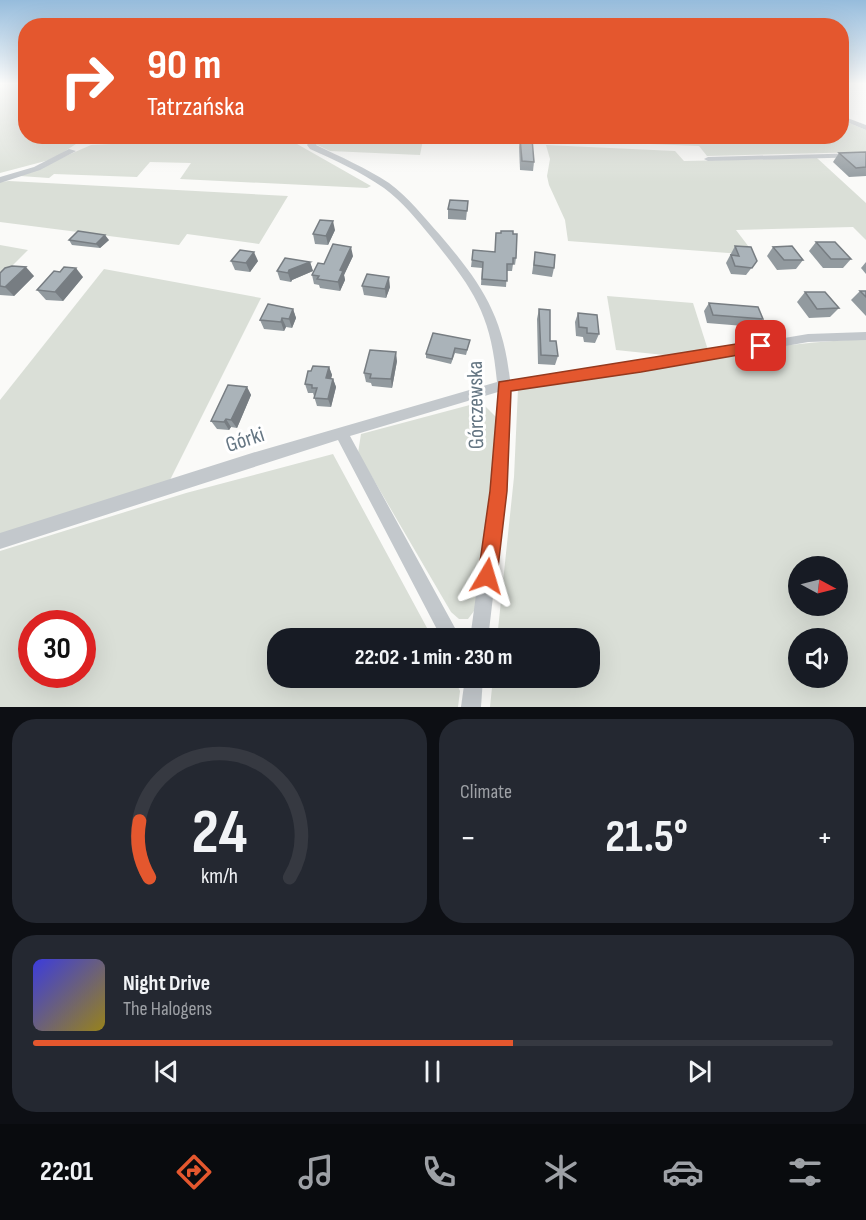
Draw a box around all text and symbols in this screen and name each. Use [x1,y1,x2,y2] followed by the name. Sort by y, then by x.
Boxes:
[147,40,221,91] text: 90 m
[48,42,126,120] icon: right
[147,91,245,123] text: Tatrzańska
[735,320,786,371] pin
[744,329,777,362] icon: arrive
[462,361,490,449] street label: Górczewska
[222,421,268,459] street label: Górki
[455,544,519,608] position arrow
[788,556,848,616] north arrow
[788,556,848,688] map controls
[18,610,96,688] speed limit sign: 30
[788,628,848,688] button: sound
[355,644,512,671] text: 22:02 · 1 min · 230 m
[460,780,512,804] text: Climate
[191,796,248,871] text: 24
[605,810,688,865] text: 21.5°
[460,818,476,858] text: −
[817,818,833,858] text: +
[201,864,238,889] text: km/h
[123,970,210,997] text: Night Drive
[123,997,212,1021] text: The Halogens
[150,1055,183,1088] icon: previous
[416,1055,449,1088] icon: pause
[683,1055,716,1088] icon: next
[173,1151,215,1193] icon: directions
[295,1151,337,1193] icon: music
[418,1151,460,1193] icon: phone
[540,1151,582,1193] icon: climate
[662,1151,704,1193] icon: car
[784,1151,826,1193] icon: filters
[40,1156,93,1188] text: 22:01

